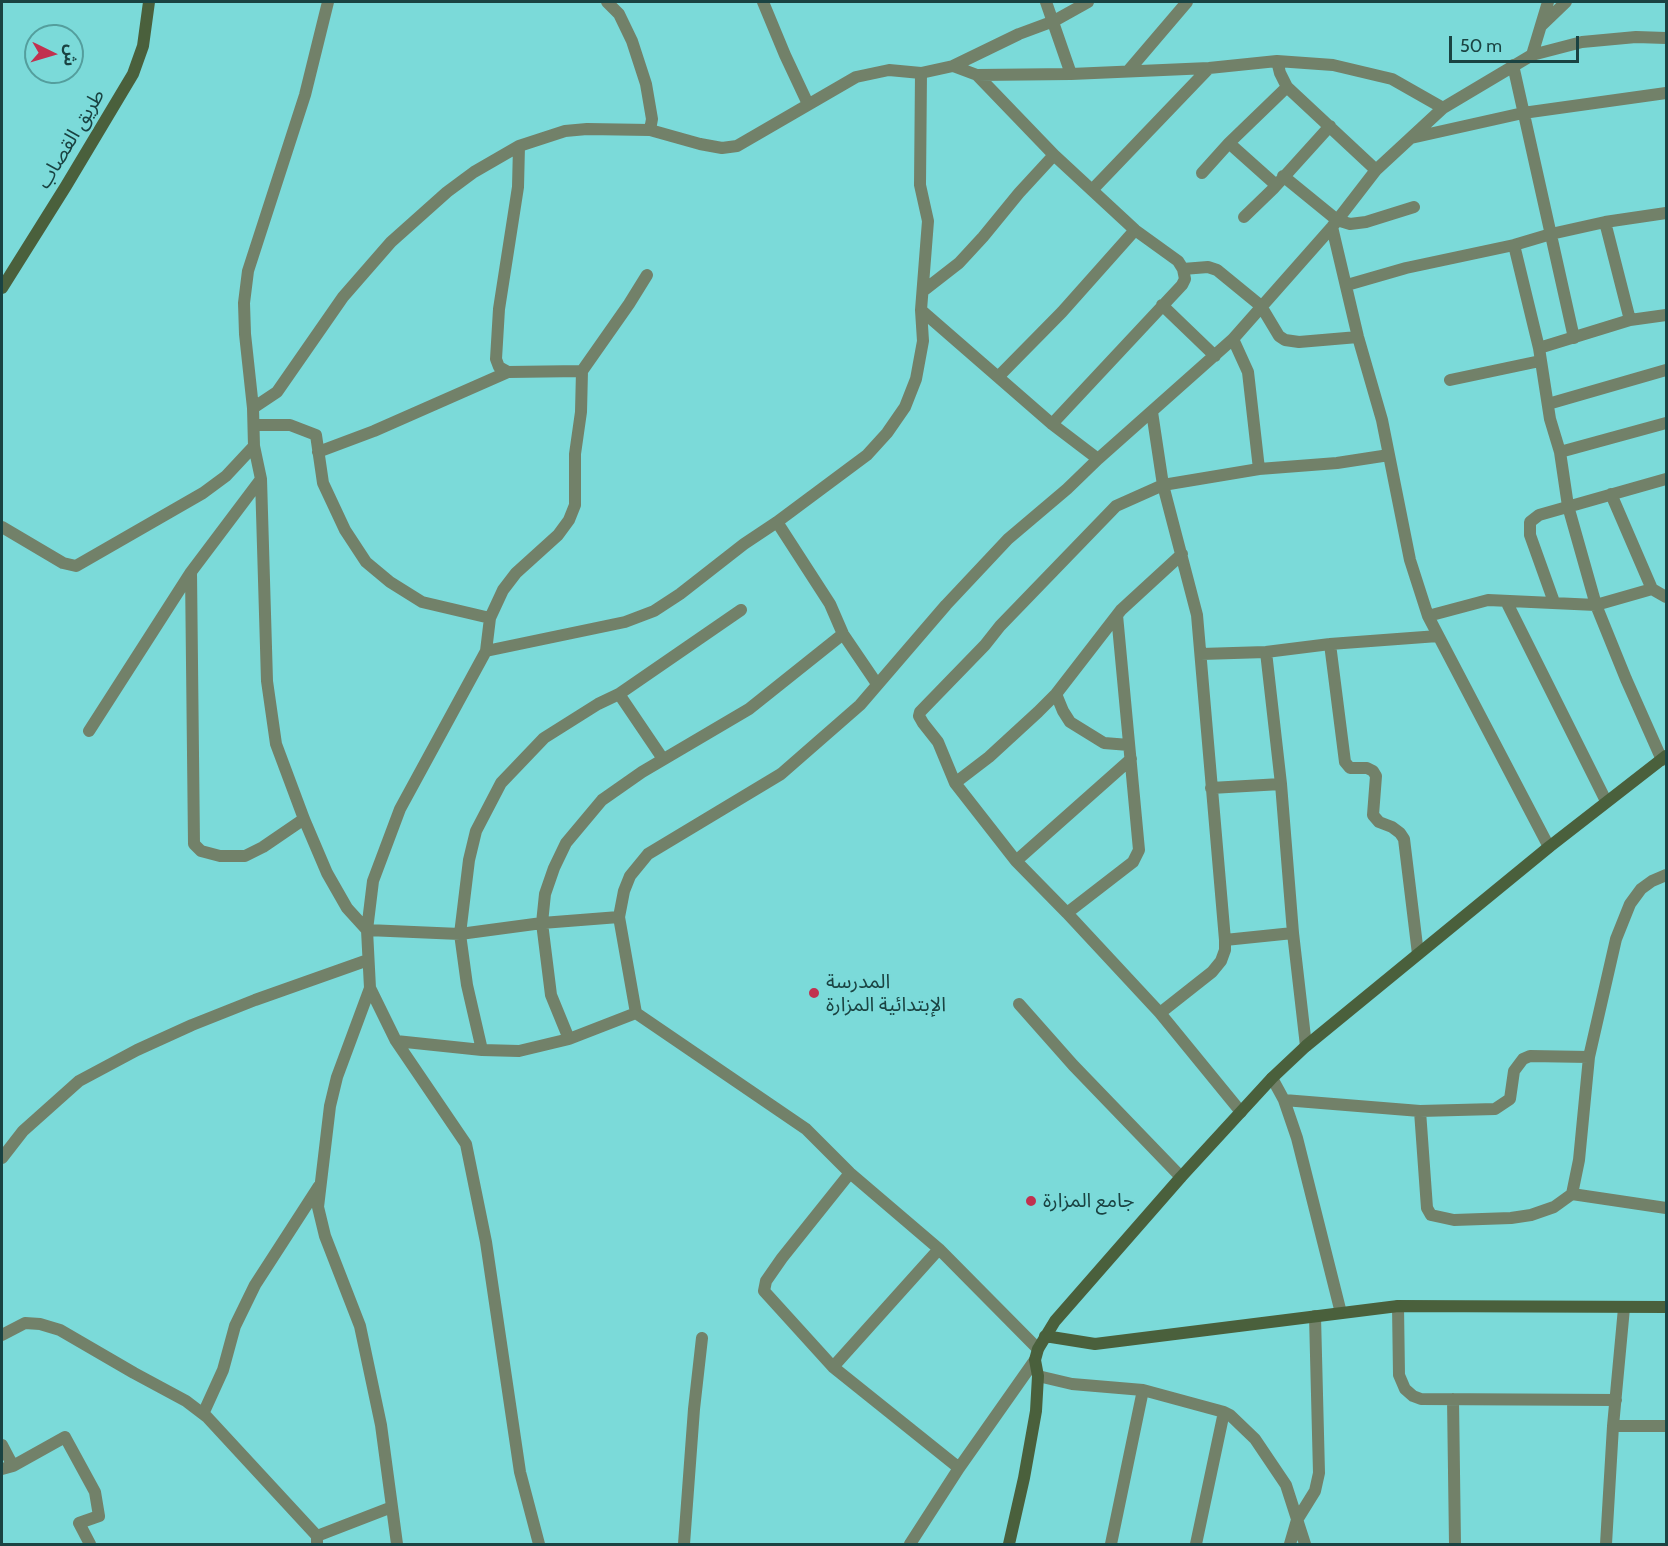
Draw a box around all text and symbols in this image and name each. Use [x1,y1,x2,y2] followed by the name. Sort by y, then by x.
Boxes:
[24,24,84,84] north arrow
[1452,24,1582,62] scale bar
[1460,35,1502,57] text: 50 m
[60,44,81,67] text: ش
[32,85,110,193] street label: طريق القصاب
[826,970,946,1017] place label: المدرسة الإبتدائية المزارة
[807,986,821,1000] marker: المدرسة الإبتدائية المزارة
[1043,1189,1135,1213] place label: جامع المزارة
[1024,1194,1038,1208] marker: جامع المزارة

